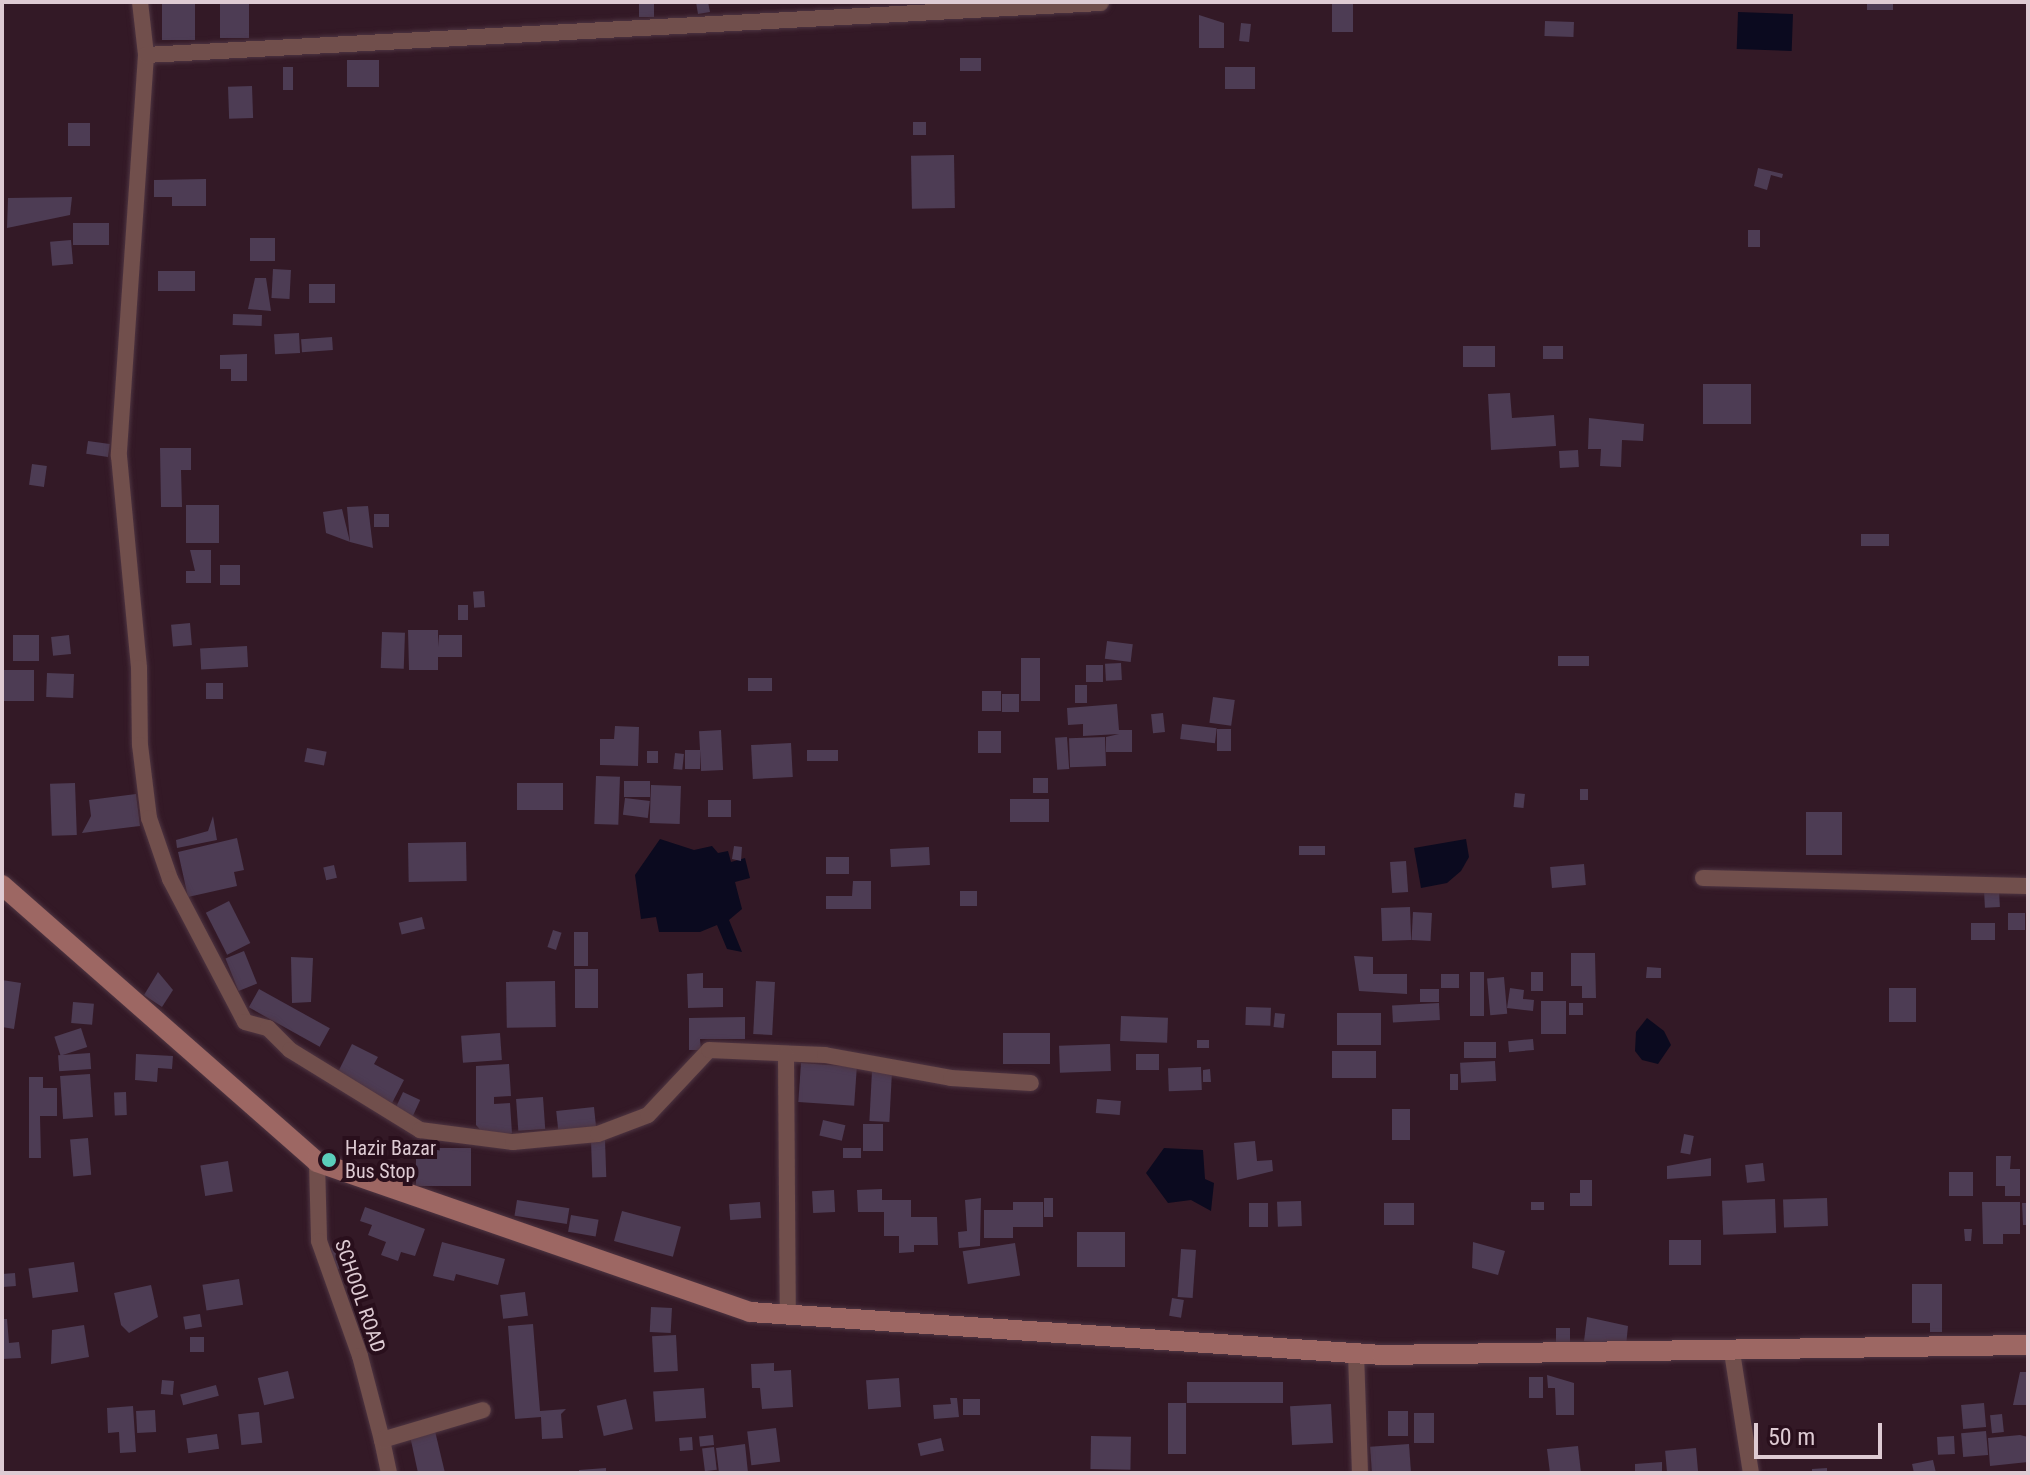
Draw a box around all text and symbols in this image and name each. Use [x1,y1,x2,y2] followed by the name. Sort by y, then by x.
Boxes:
[345,1136,436,1183] place label: Hazir Bazar Bus Stop
[320,1151,338,1169] marker: Hazir Bazar Bus Stop
[330,1236,390,1356] street label: SCHOOL ROAD
[1758,1407,1886,1457] scale bar
[1768,1423,1815,1451] text: 50 m

